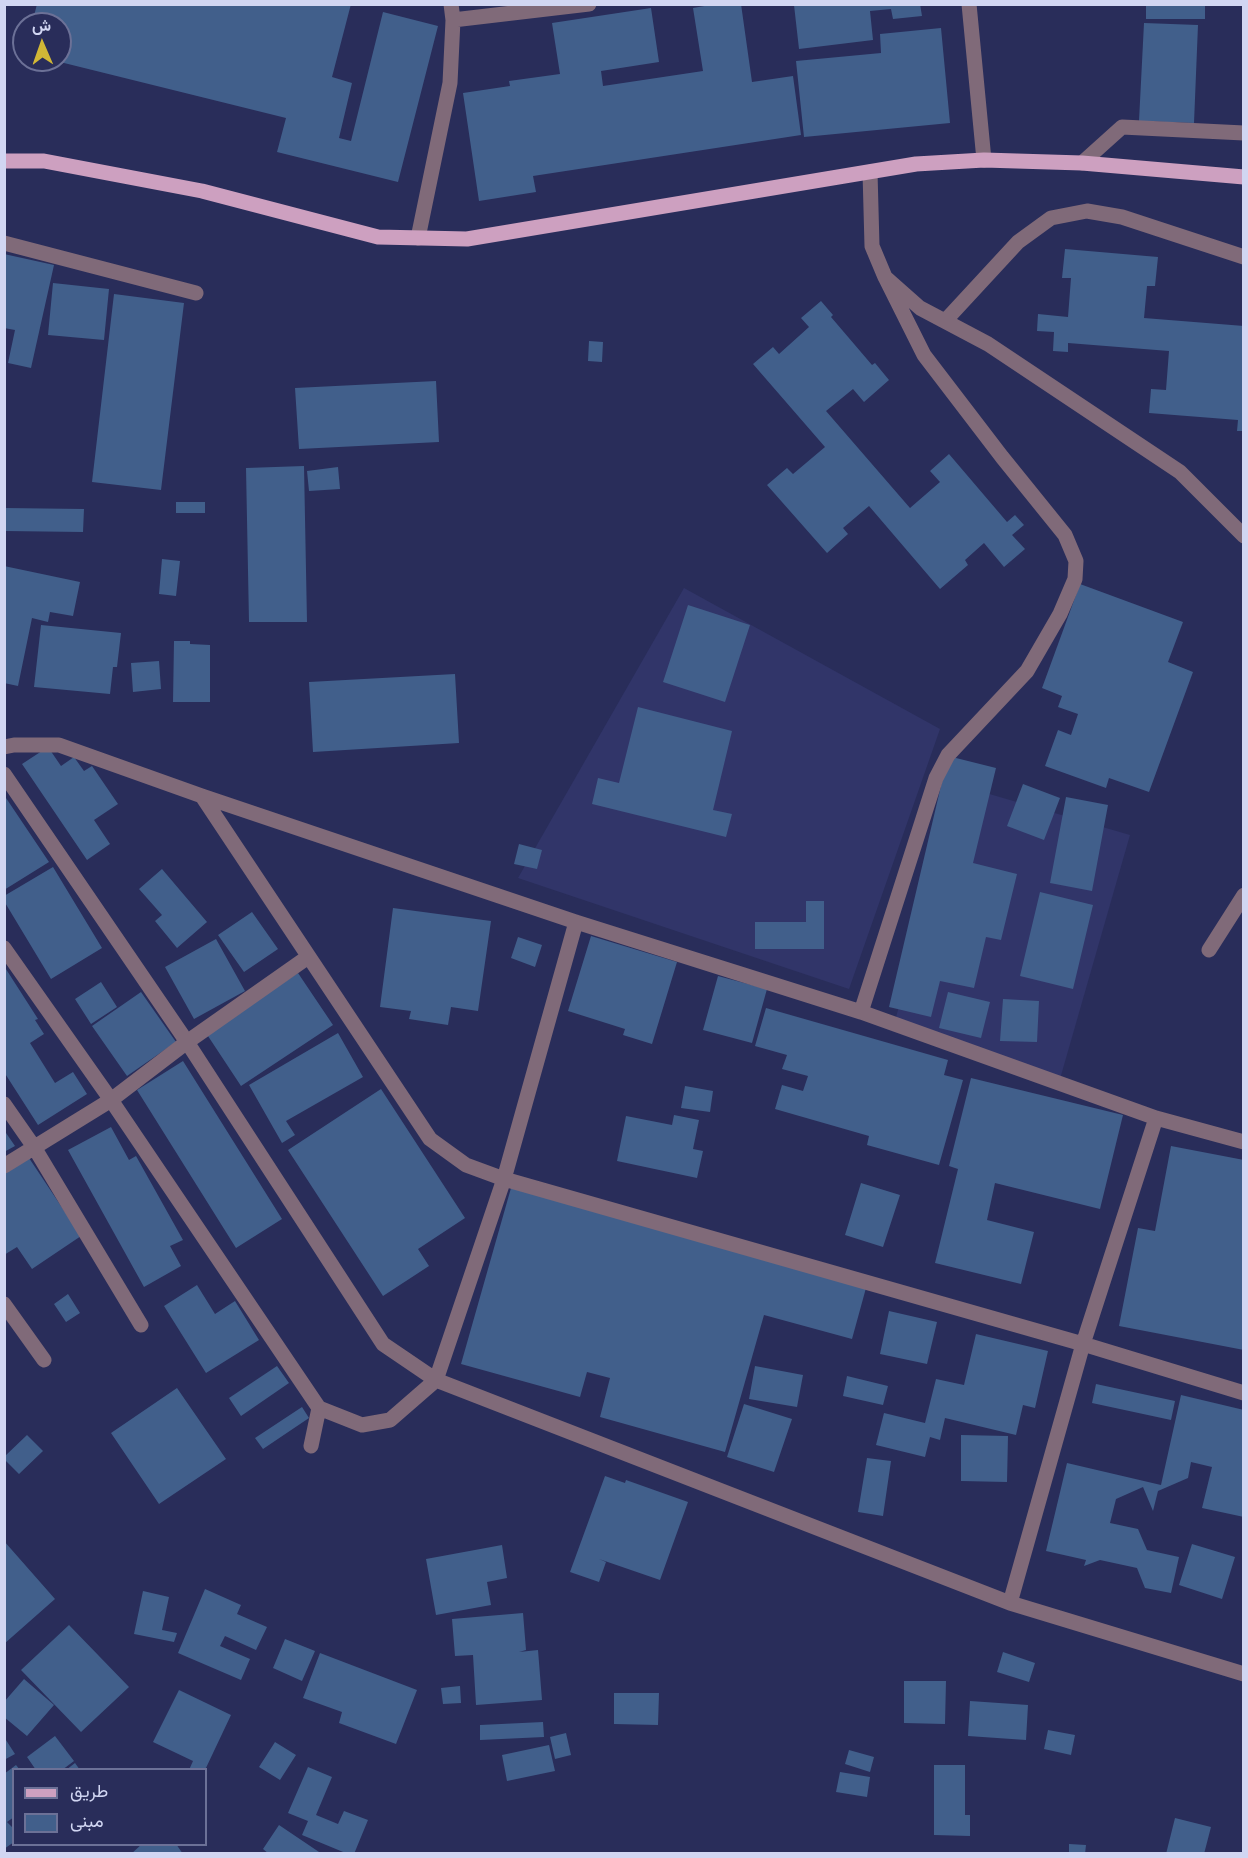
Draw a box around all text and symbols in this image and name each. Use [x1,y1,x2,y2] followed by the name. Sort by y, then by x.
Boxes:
[12,12,72,72] north arrow
[32,17,51,34] text: ش
[12,1768,207,1846] legend
[70,1781,108,1801] text: طريق
[70,1811,104,1831] text: مبنى

